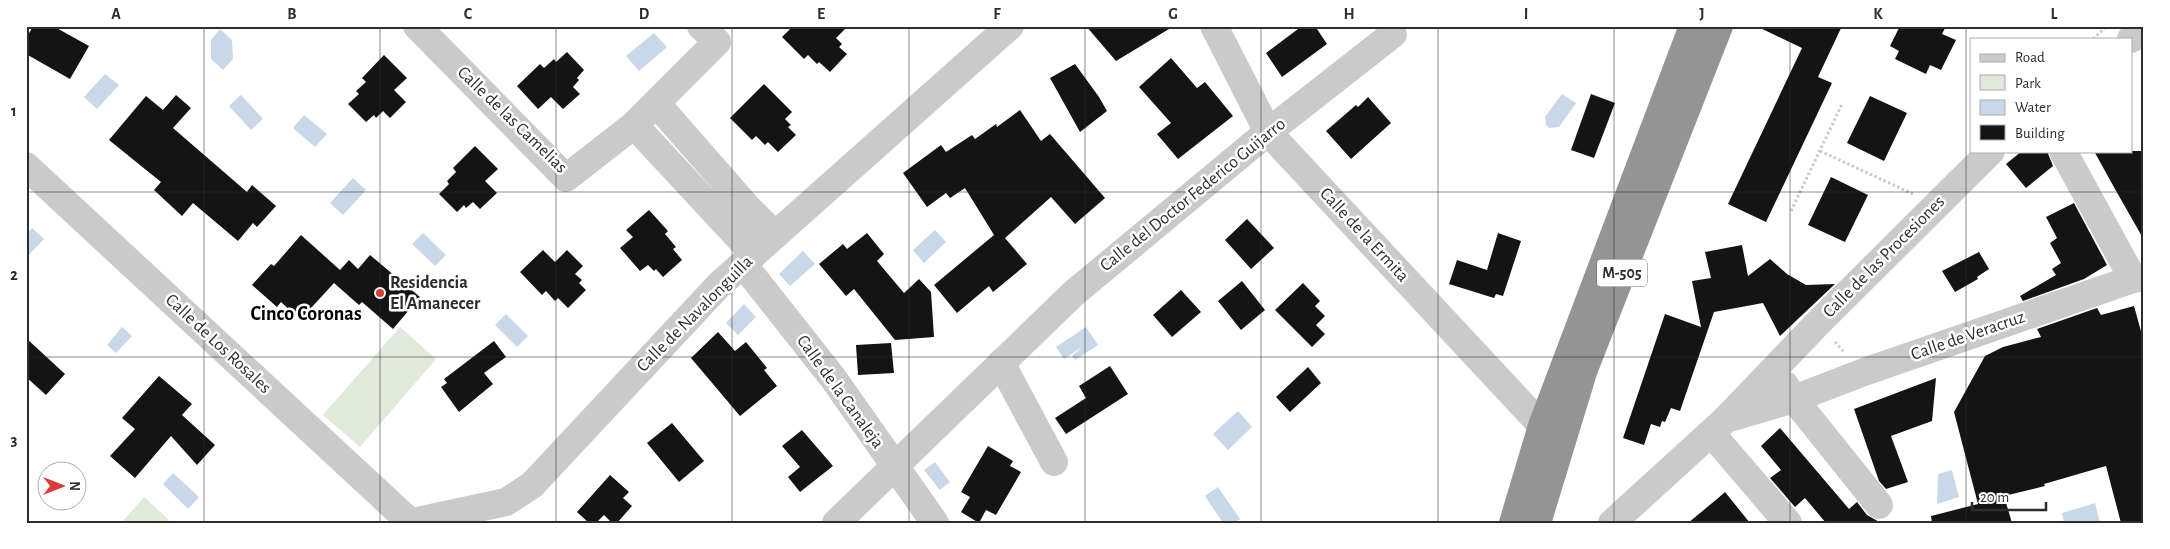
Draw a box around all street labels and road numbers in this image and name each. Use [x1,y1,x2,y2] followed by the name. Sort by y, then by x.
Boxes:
[454,63,570,177] street label: Calle de las Camelias
[1097,115,1289,275] street label: Calle del Doctor Federico Guijarro
[1316,185,1412,285] street label: Calle de la Ermita
[1820,193,1948,321] street label: Calle de las Procesiones
[633,252,757,376] street label: Calle de Navalonguilla
[1597,260,1647,286] road number: M-505
[162,291,274,397] street label: Calle de Los Rosales
[1909,308,2027,364] street label: Calle de Veracruz
[793,332,887,452] street label: Calle de la Canaleja

